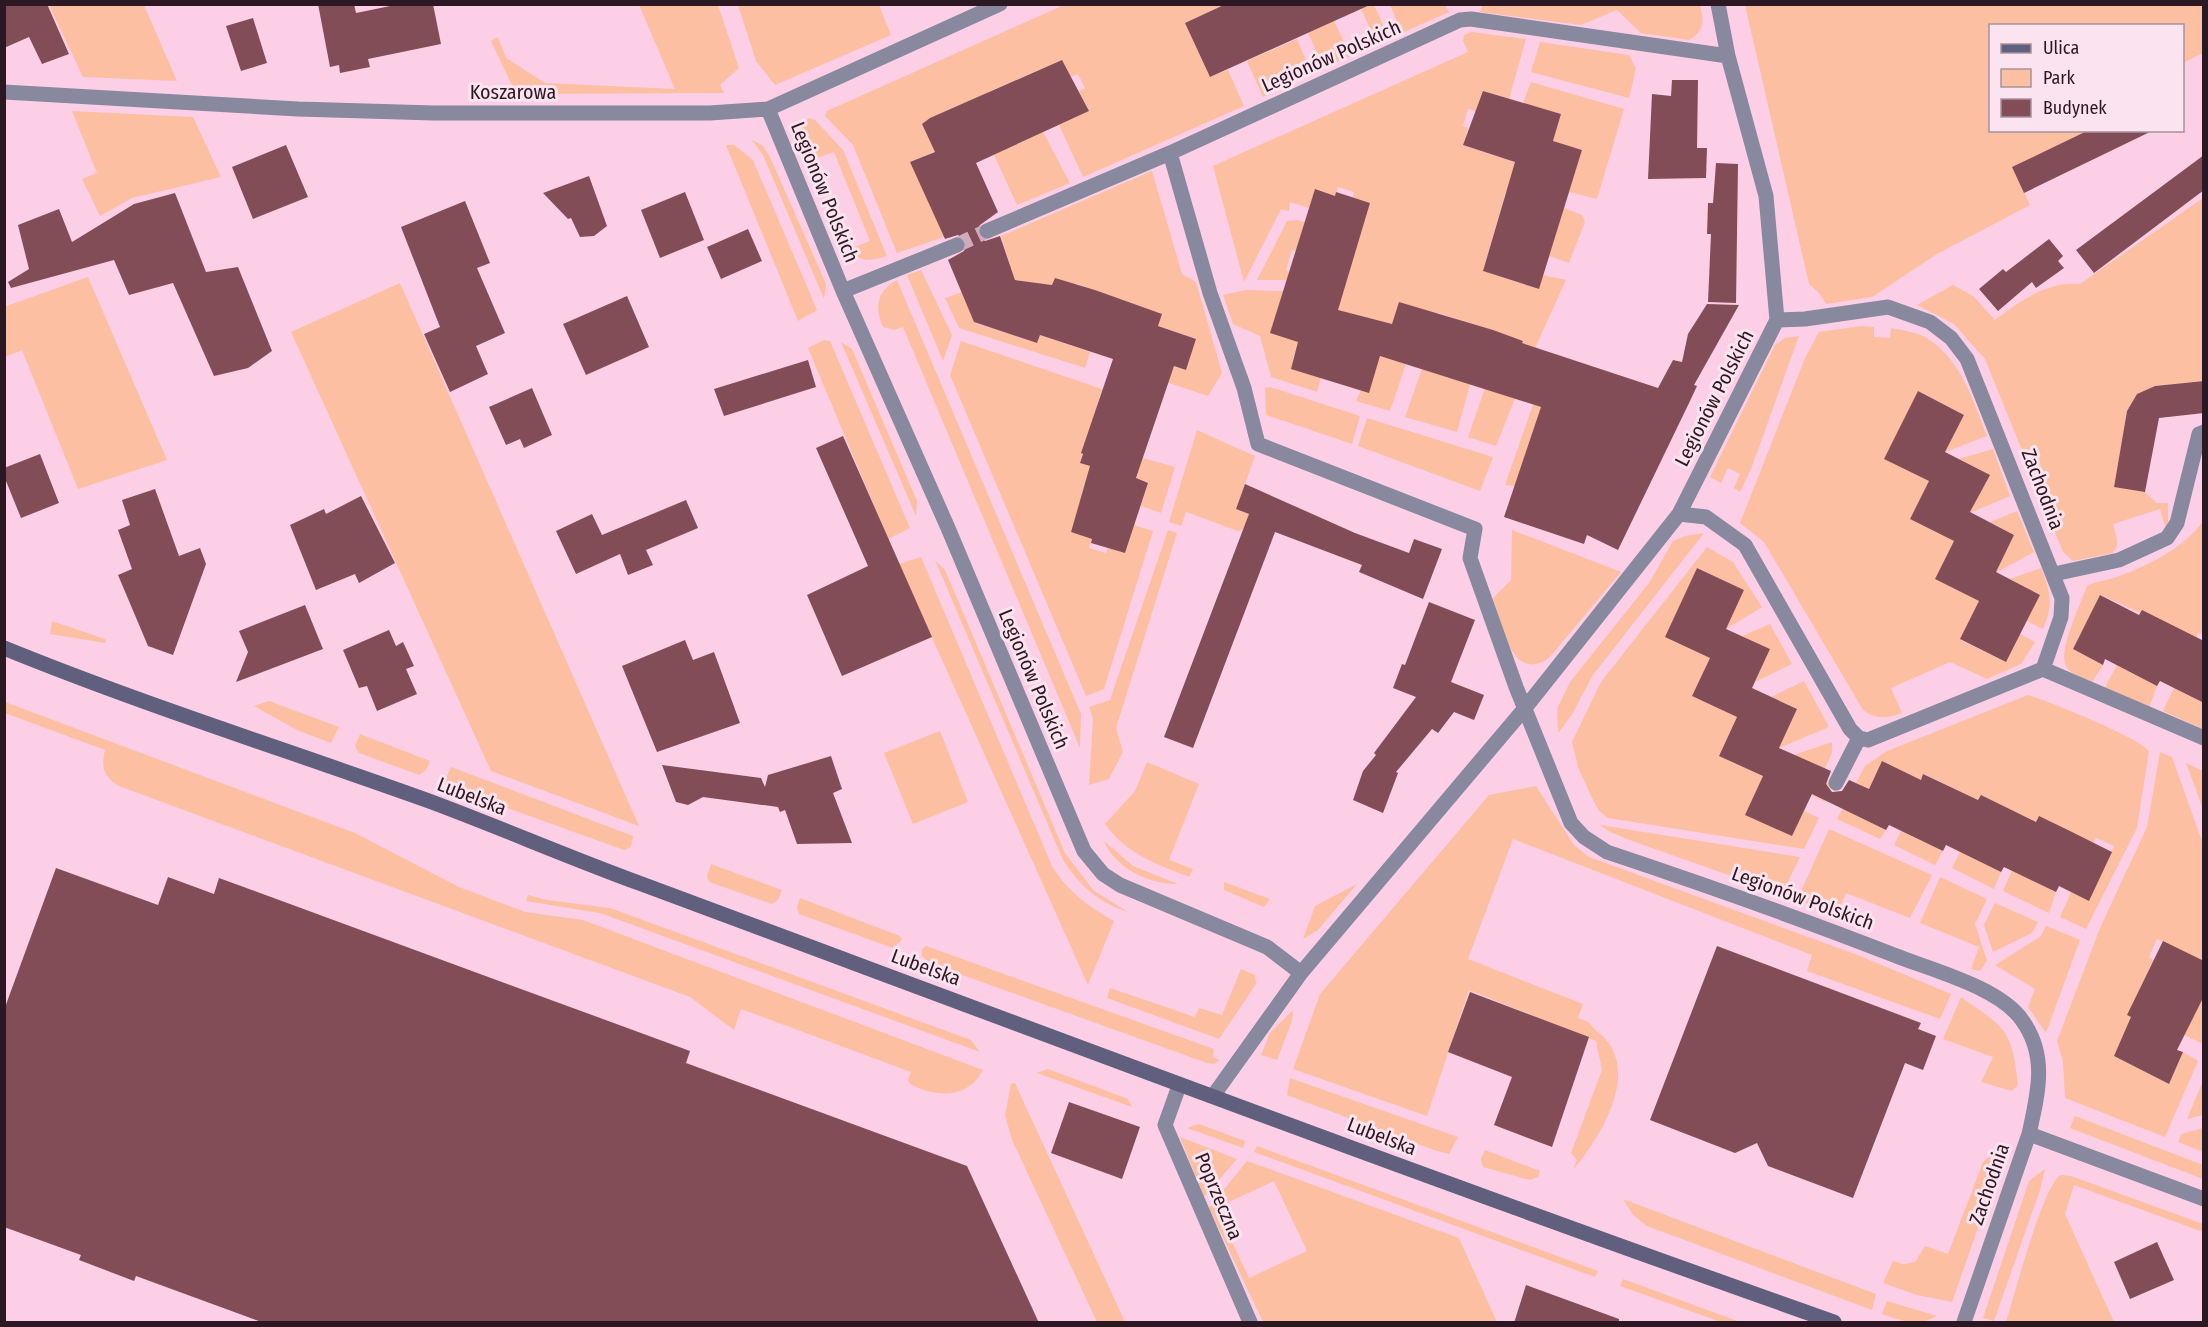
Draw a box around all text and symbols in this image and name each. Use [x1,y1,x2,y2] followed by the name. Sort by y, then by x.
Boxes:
[1258,15,1404,97] street label: Legionów Polskich
[1989,24,2184,132] legend
[2043,37,2079,59] text: Ulica
[2043,67,2076,89] text: Park
[470,80,556,104] street label: Koszarowa
[2043,97,2107,119] text: Budynek
[786,118,864,266] street label: Legionów Polskich
[1669,326,1759,470] street label: Legionów Polskich
[2017,445,2069,533] street label: Zachodnia
[994,605,1074,753] street label: Legionów Polskich
[434,772,510,820] street label: Lubelska
[1729,861,1877,935] street label: Legionów Polskich
[888,943,964,991] street label: Lubelska
[1344,1112,1420,1160] street label: Lubelska
[1964,1140,2014,1228] street label: Zachodnia
[1190,1149,1248,1243] street label: Poprzeczna

